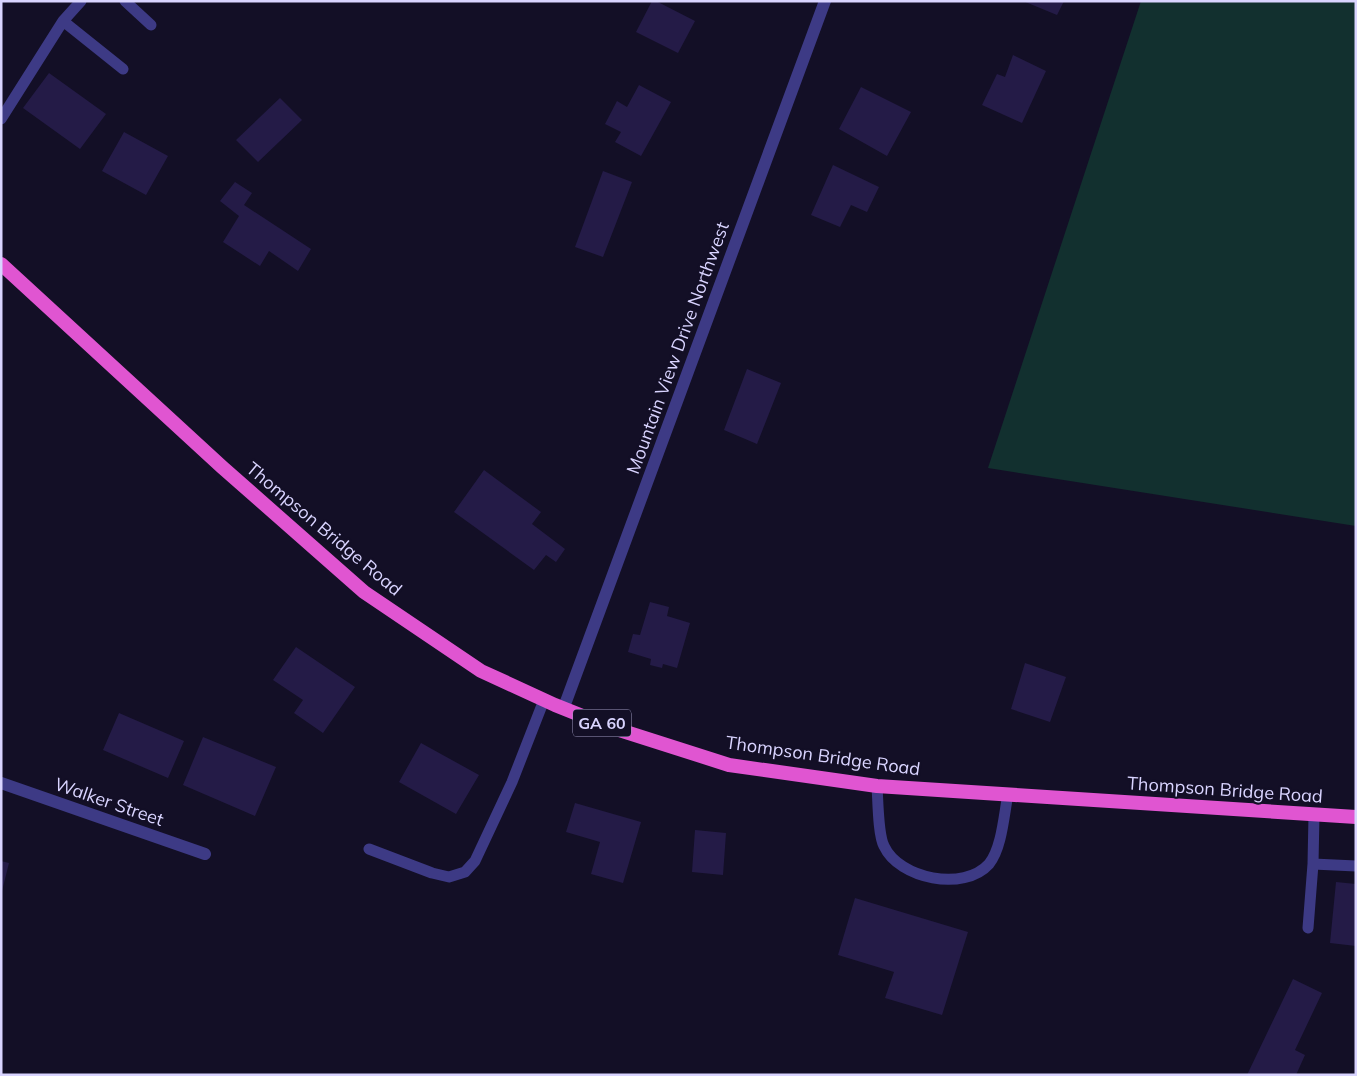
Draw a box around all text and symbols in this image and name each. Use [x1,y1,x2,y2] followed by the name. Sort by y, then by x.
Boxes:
[621,219,734,477] street label: Mountain View Drive Northwest
[242,457,407,600] street label: Thompson Bridge Road
[573,710,631,736] road number: GA 60
[724,730,922,781] street label: Thompson Bridge Road
[1126,771,1324,808] street label: Thompson Bridge Road
[52,772,167,831] street label: Walker Street

